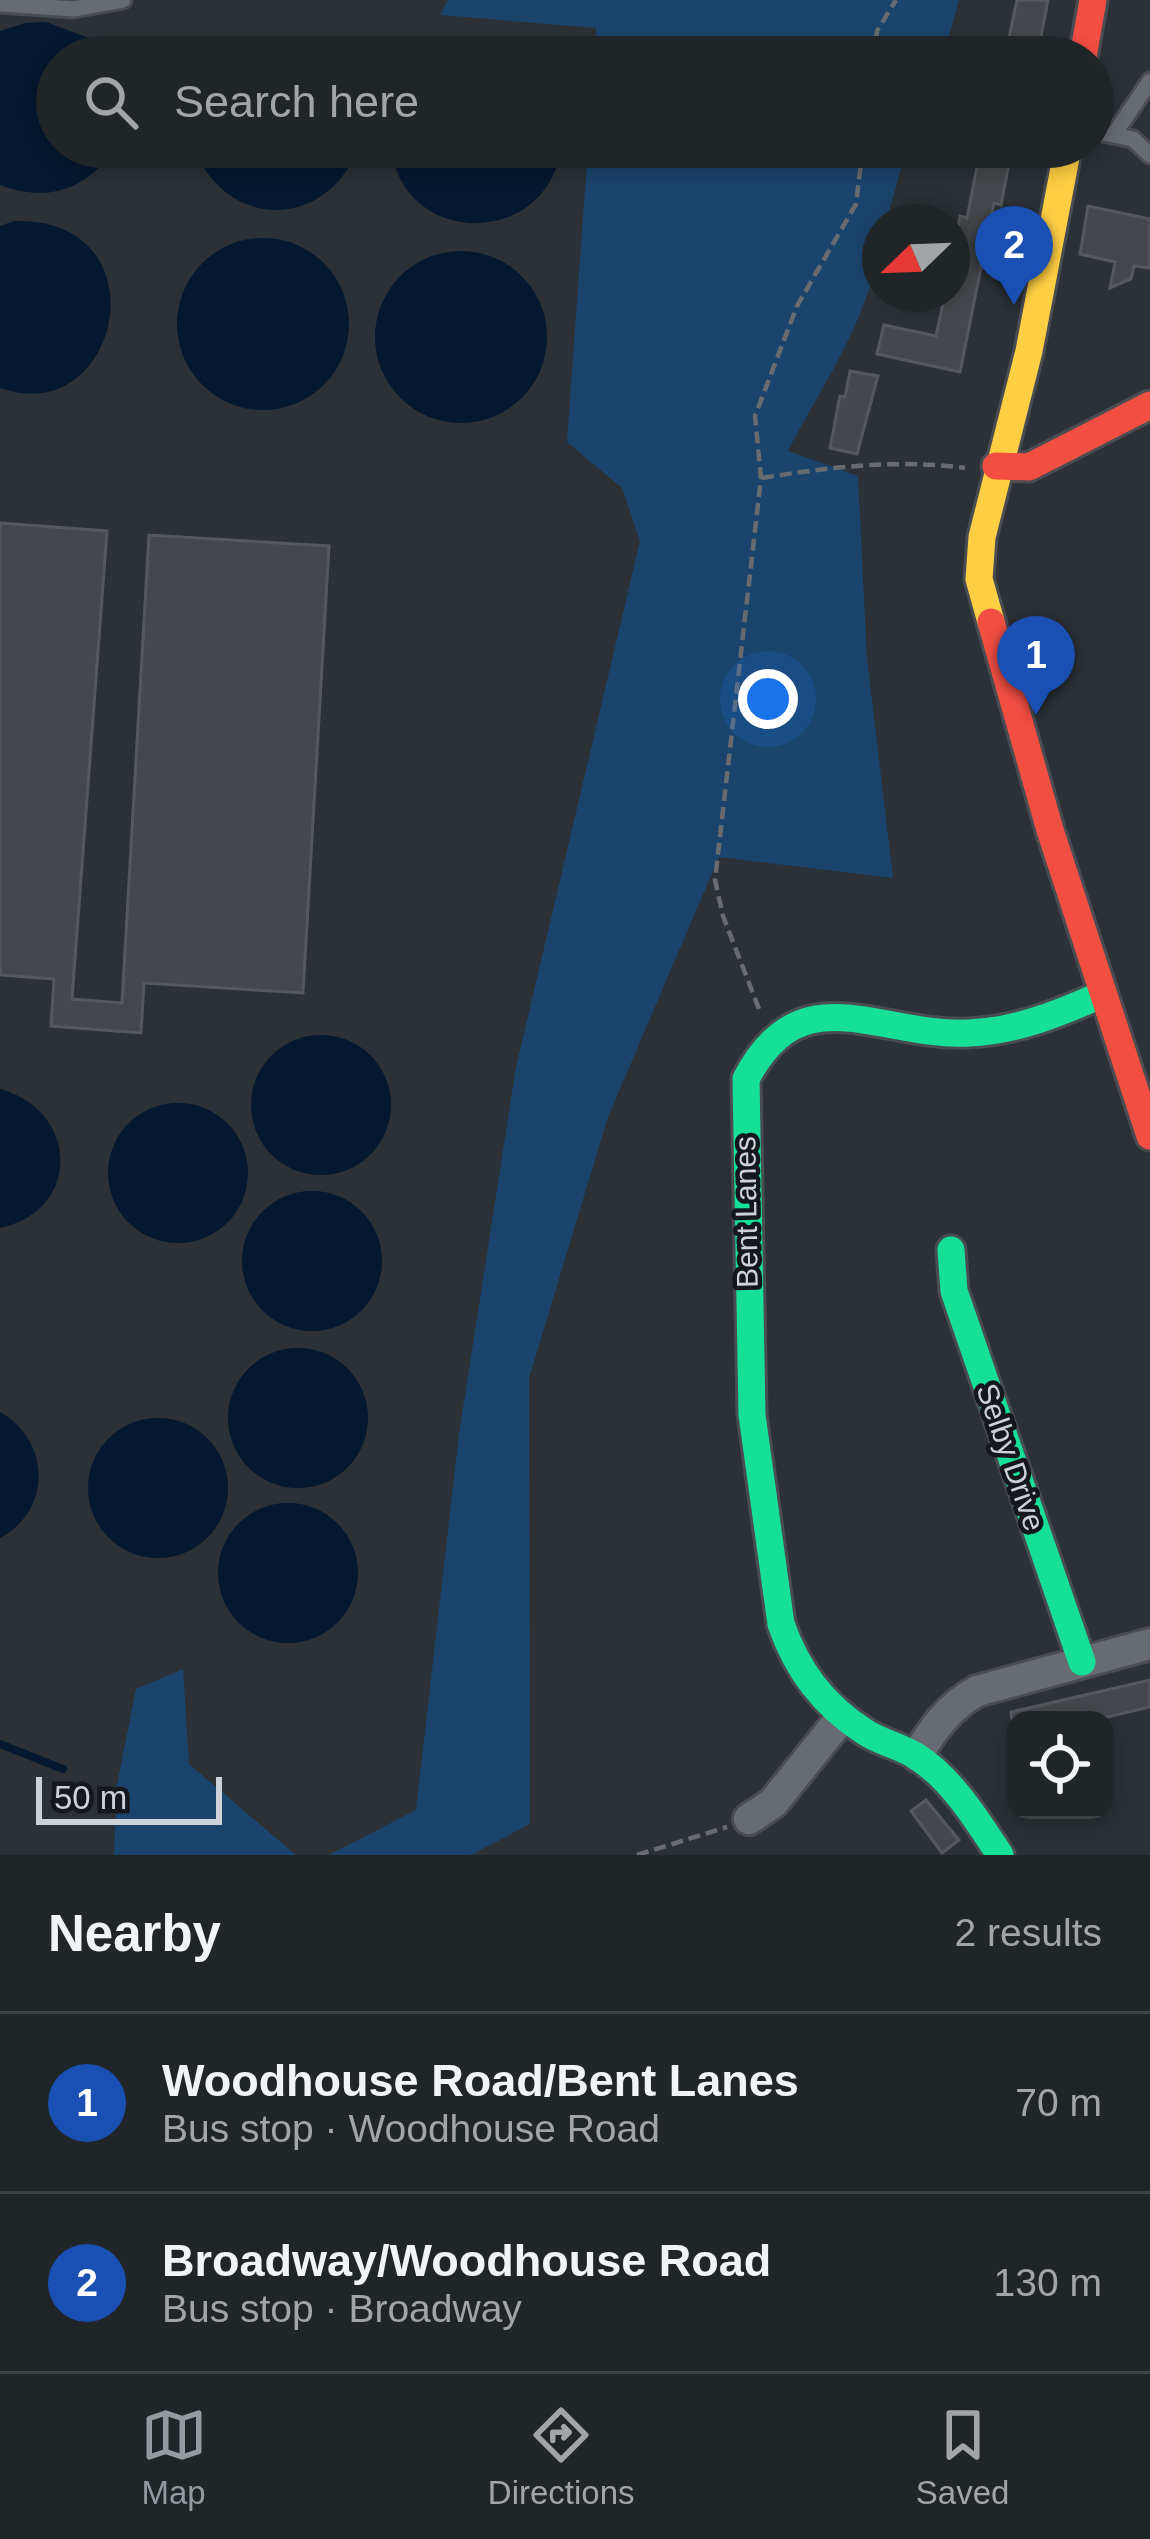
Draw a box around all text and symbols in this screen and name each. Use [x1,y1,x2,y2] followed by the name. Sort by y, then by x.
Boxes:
[36,36,1114,168] search box
[78,69,144,135] icon: search
[174,76,419,127] text: Search here
[862,204,970,312] north arrow
[975,206,1053,305] pin: 2
[997,616,1075,715] pin: 1
[738,669,798,729] your location
[728,1136,764,1288] street label: Bent Lanes
[970,1379,1052,1535] street label: Selby Drive
[1006,1711,1114,1819] map controls
[1006,1711,1114,1819] button: locate
[36,1771,222,1824] scale bar
[54,1779,127,1816] text: 50 m
[48,1905,221,1962] text: Nearby
[955,1911,1102,1954] text: 2 results
[162,2055,799,2106] text: Woodhouse Road/Bent Lanes
[76,2081,98,2124] text: 1
[1015,2081,1102,2124] text: 70 m
[162,2107,660,2150] text: Bus stop · Woodhouse Road
[162,2235,771,2286] text: Broadway/Woodhouse Road
[76,2261,98,2304] text: 2
[994,2261,1102,2304] text: 130 m
[162,2287,522,2330] text: Bus stop · Broadway
[141,2402,207,2512] tab: Map
[488,2402,635,2512] tab: Directions
[916,2402,1009,2512] tab: Saved

